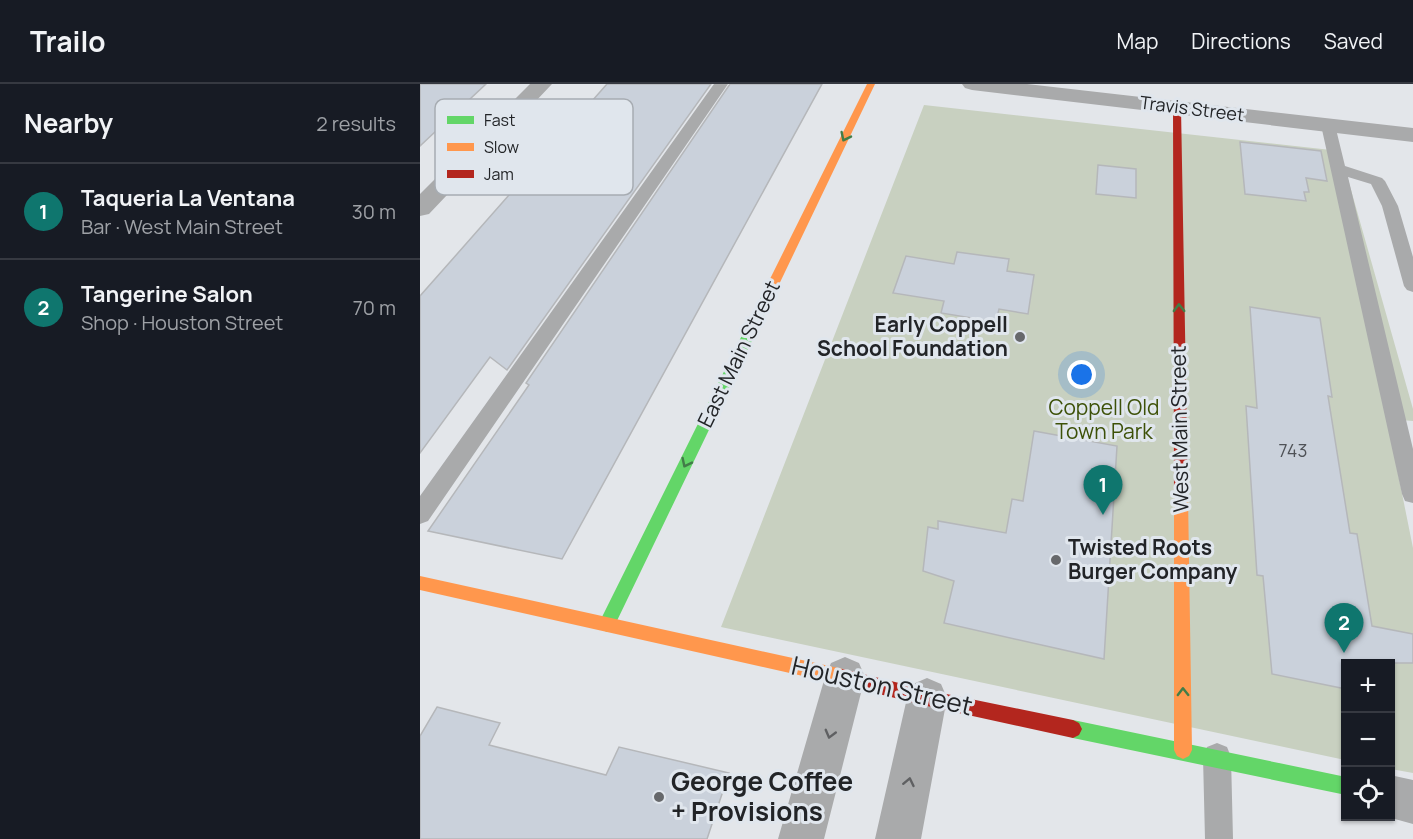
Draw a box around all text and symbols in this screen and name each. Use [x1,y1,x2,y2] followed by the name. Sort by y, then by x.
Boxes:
[30,22,106,60] text: Trailo
[1117,27,1158,55] text: Map
[1191,27,1291,55] text: Directions
[1324,27,1383,55] text: Saved
[1139,90,1246,126] street label: Travis Street
[435,99,633,195] legend
[24,105,113,141] text: Nearby
[484,109,515,131] text: Fast
[316,110,396,137] text: 2 results
[841,130,853,141] one-way arrow
[484,136,519,158] text: Slow
[484,163,514,185] text: Jam
[81,183,295,213] text: Taqueria La Ventana
[39,198,48,225] text: 1
[352,198,396,225] text: 30 m
[81,213,283,240] text: Bar · West Main Street
[690,276,786,432] street label: East Main Street
[81,279,253,309] text: Tangerine Salon
[38,294,49,321] text: 2
[353,294,396,321] text: 70 m
[1173,303,1185,312] one-way arrow
[81,309,283,336] text: Shop · Houston Street
[817,310,1008,362] place label: Early Coppell School Foundation
[1013,330,1027,344] marker: Early Coppell School Foundation
[1164,345,1194,513] street label: West Main Street
[1067,360,1096,389] your location
[1048,393,1160,445] park label: Coppell Old Town Park
[1279,438,1307,462] house number: 743
[682,456,694,467] one-way arrow
[1084,466,1122,515] pin: 1
[1068,533,1238,585] place label: Twisted Roots Burger Company
[1049,553,1063,567] marker: Twisted Roots Burger Company
[1324,604,1364,653] pin: 2
[788,647,976,723] street label: Houston Street
[1341,659,1395,821] map controls
[1341,659,1395,713] button: +
[1177,687,1189,696] one-way arrow
[1341,713,1395,767] button: −
[824,729,837,739] one-way arrow
[671,763,853,829] place label: George Coffee + Provisions
[1341,767,1395,821] button: locate
[902,777,915,787] one-way arrow
[652,790,666,804] marker: George Coffee + Provisions

